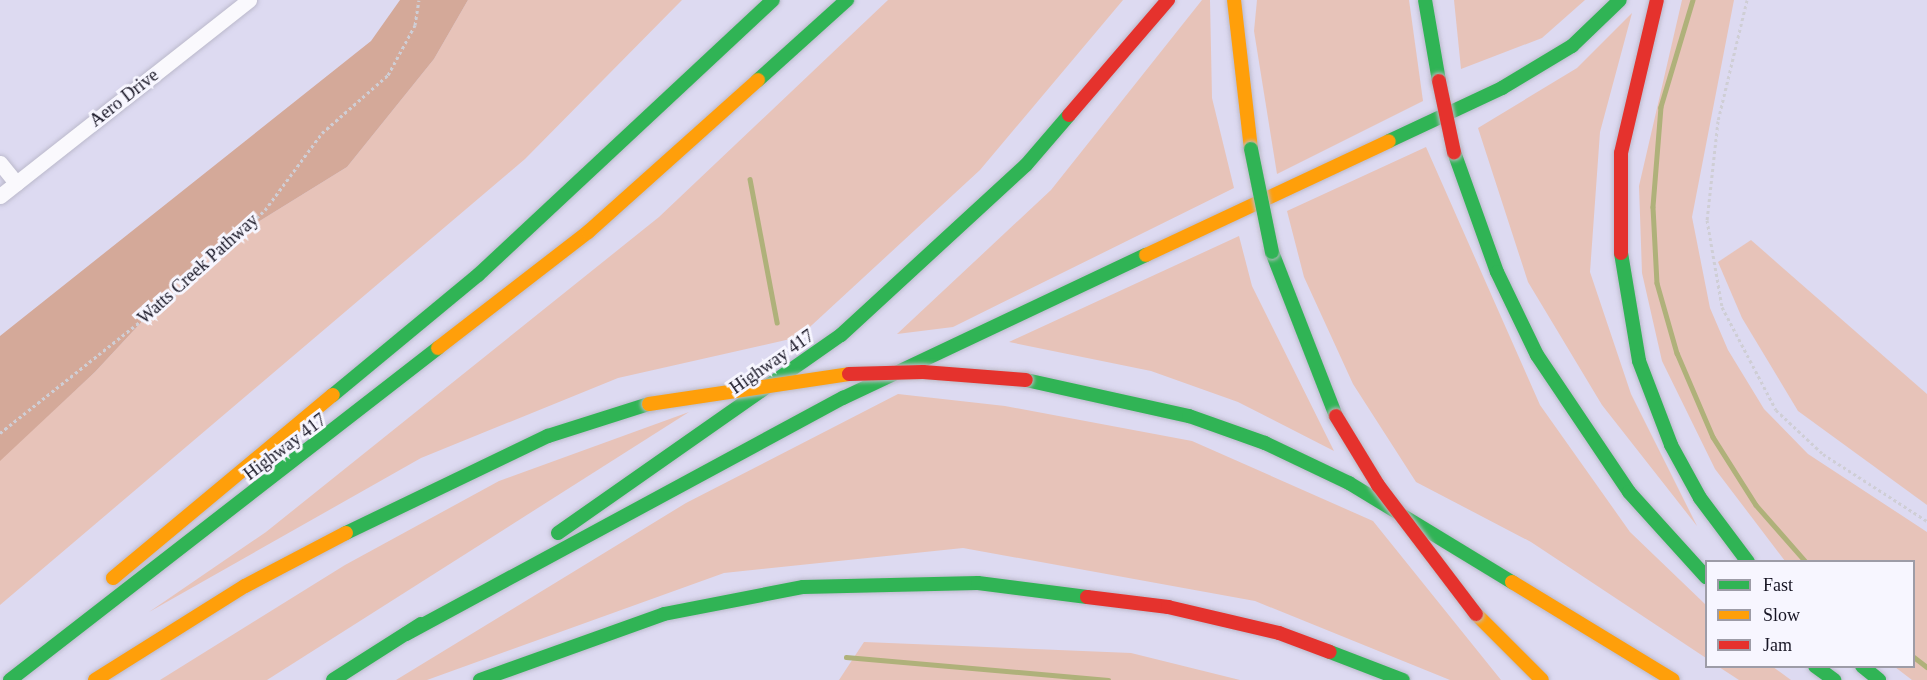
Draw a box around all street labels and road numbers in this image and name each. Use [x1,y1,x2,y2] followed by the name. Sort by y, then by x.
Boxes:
[85,64,163,132] street label: Aero Drive
[133,209,263,329] street label: Watts Creek Pathway
[726,325,818,399] street label: Highway 417
[240,409,330,485] street label: Highway 417

